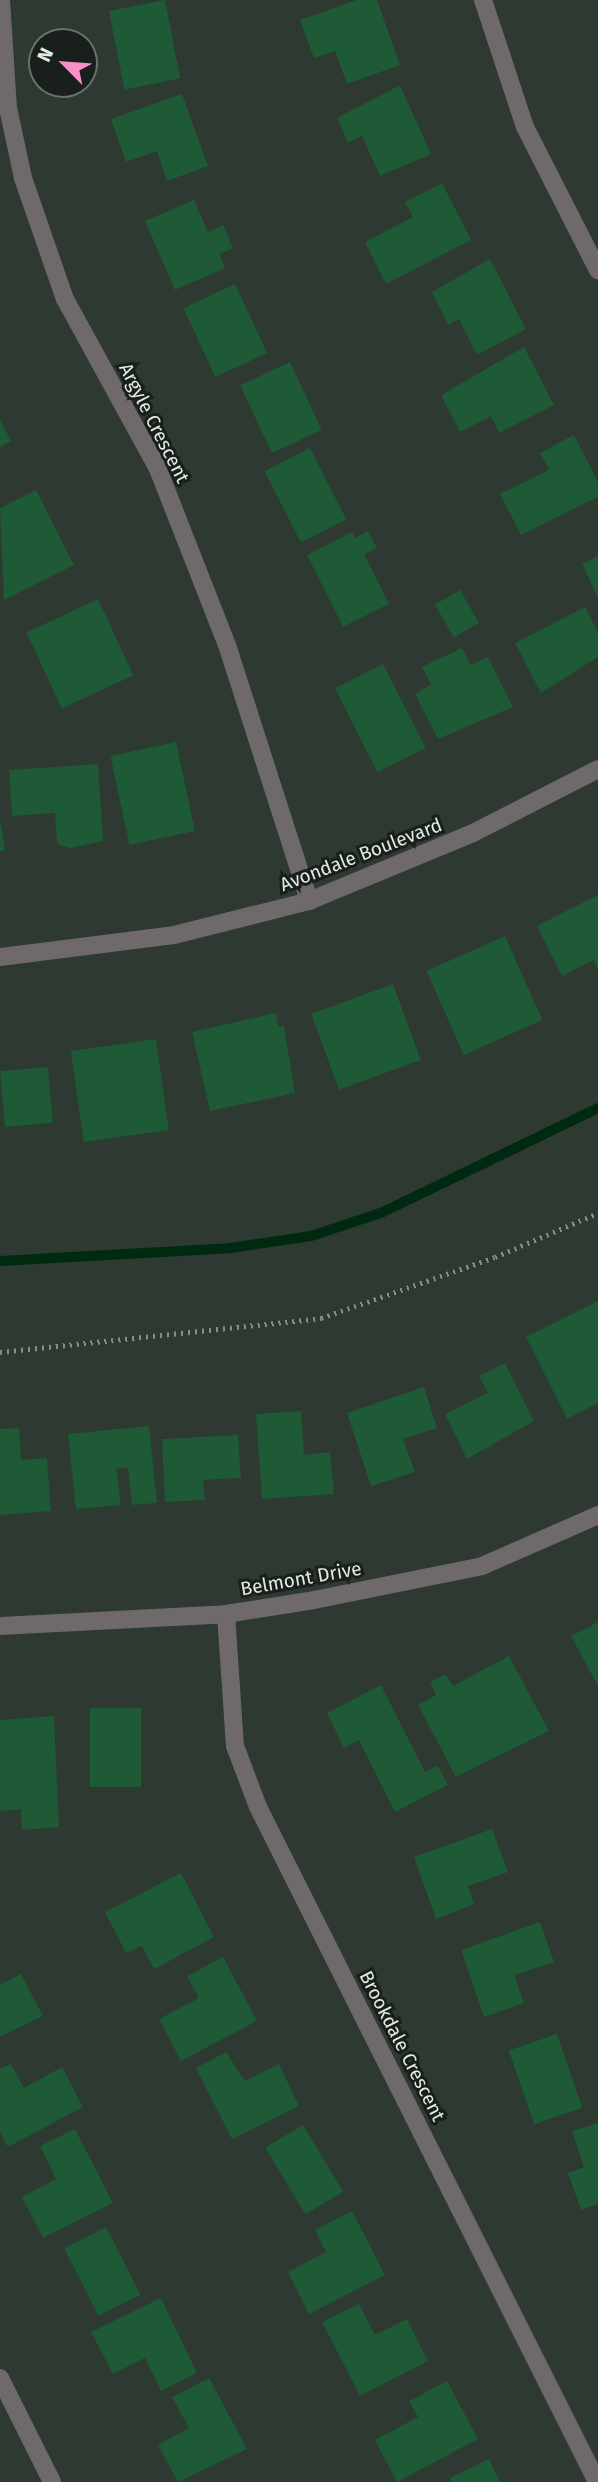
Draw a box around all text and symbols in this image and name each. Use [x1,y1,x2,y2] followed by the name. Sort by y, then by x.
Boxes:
[28,28,98,98] north arrow
[32,44,58,65] text: N
[114,359,194,487] street label: Argyle Crescent
[277,814,445,896] street label: Avondale Boulevard
[239,1557,363,1601] street label: Belmont Drive
[354,1967,450,2125] street label: Brookdale Crescent

